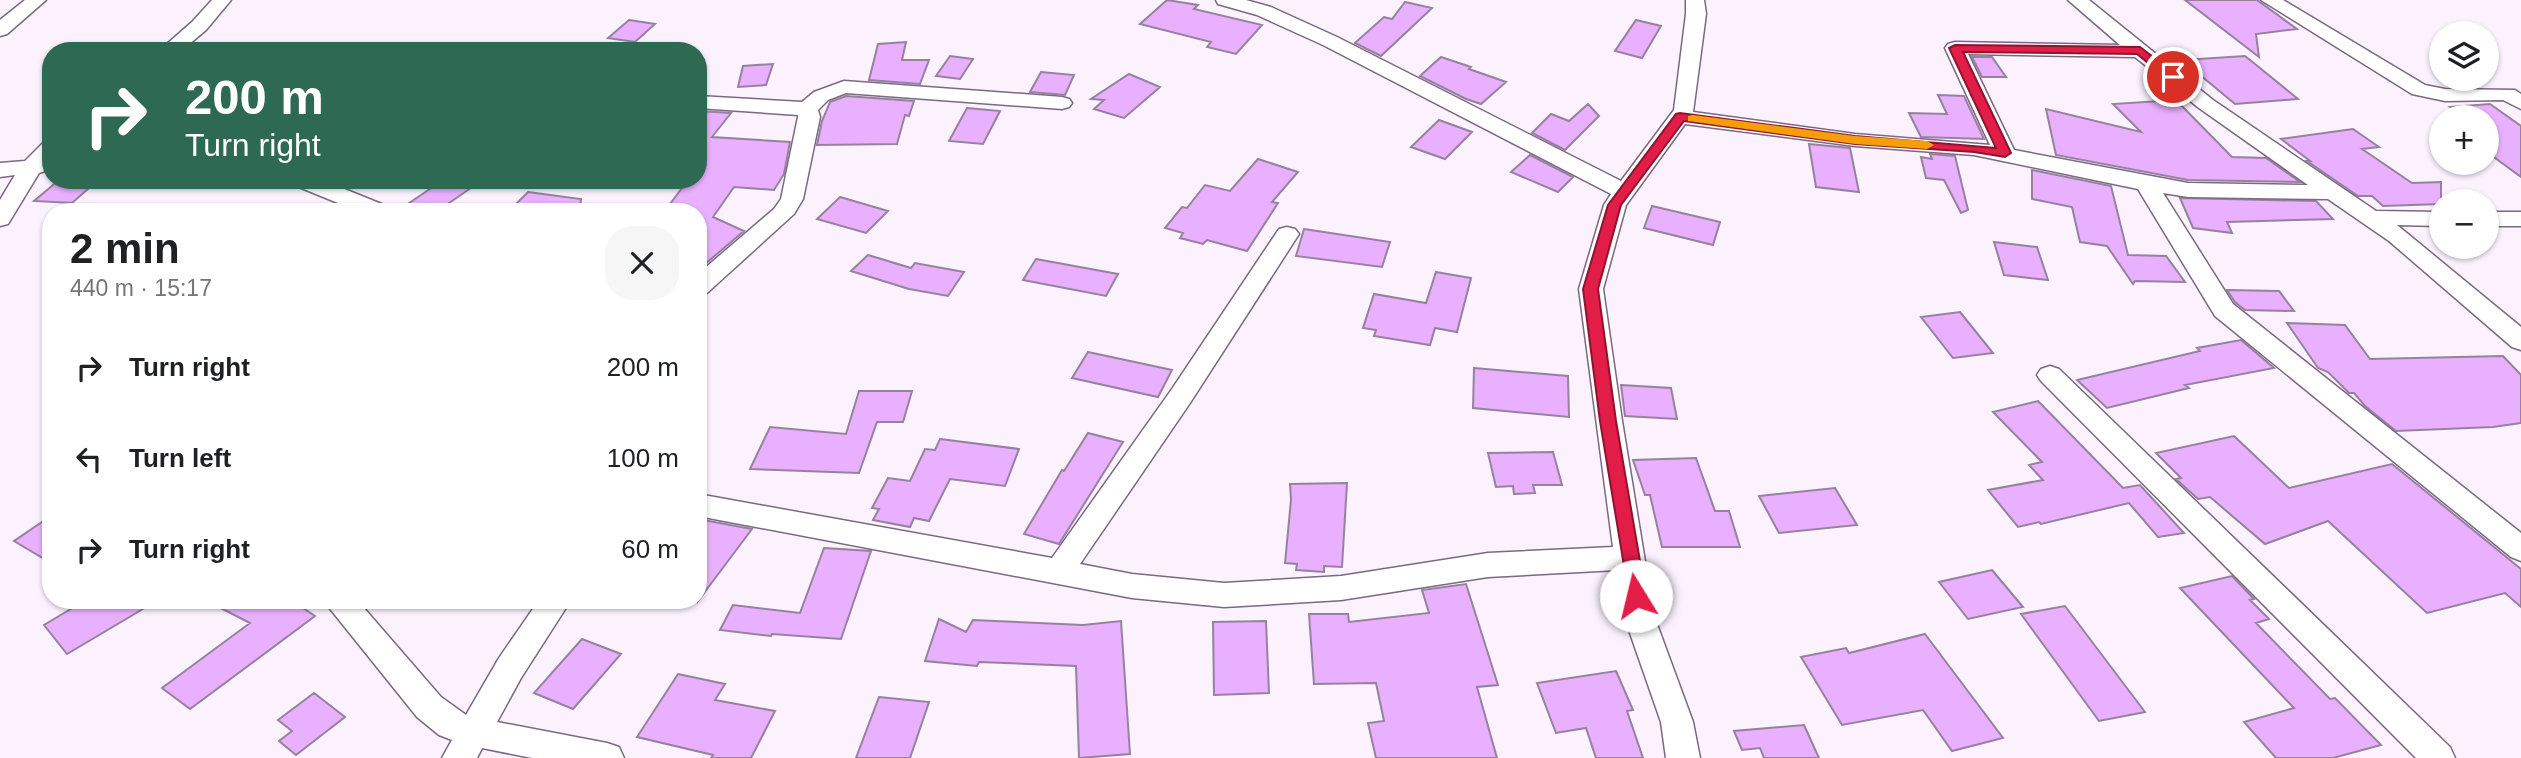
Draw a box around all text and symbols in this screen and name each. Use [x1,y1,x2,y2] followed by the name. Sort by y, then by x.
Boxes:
[2429,21,2499,259] map controls
[2429,21,2499,91] button: layers
[2143,47,2203,107] pin
[2154,58,2192,96] icon: arrive
[70,70,161,161] icon: right
[185,70,324,124] text: 200 m
[2429,105,2499,175] button: +
[185,127,321,163] text: Turn right
[2429,189,2499,259] button: −
[70,225,180,272] text: 2 min
[605,226,679,300] button: close
[70,275,212,301] text: 440 m · 15:17
[70,349,108,387] icon: right
[129,352,250,382] text: Turn right
[607,352,679,382] text: 200 m
[70,440,108,478] icon: left
[129,443,231,473] text: Turn left
[607,443,679,473] text: 100 m
[70,531,108,569] icon: right
[129,534,250,564] text: Turn right
[621,534,679,564] text: 60 m
[1599,559,1673,633] position arrow

